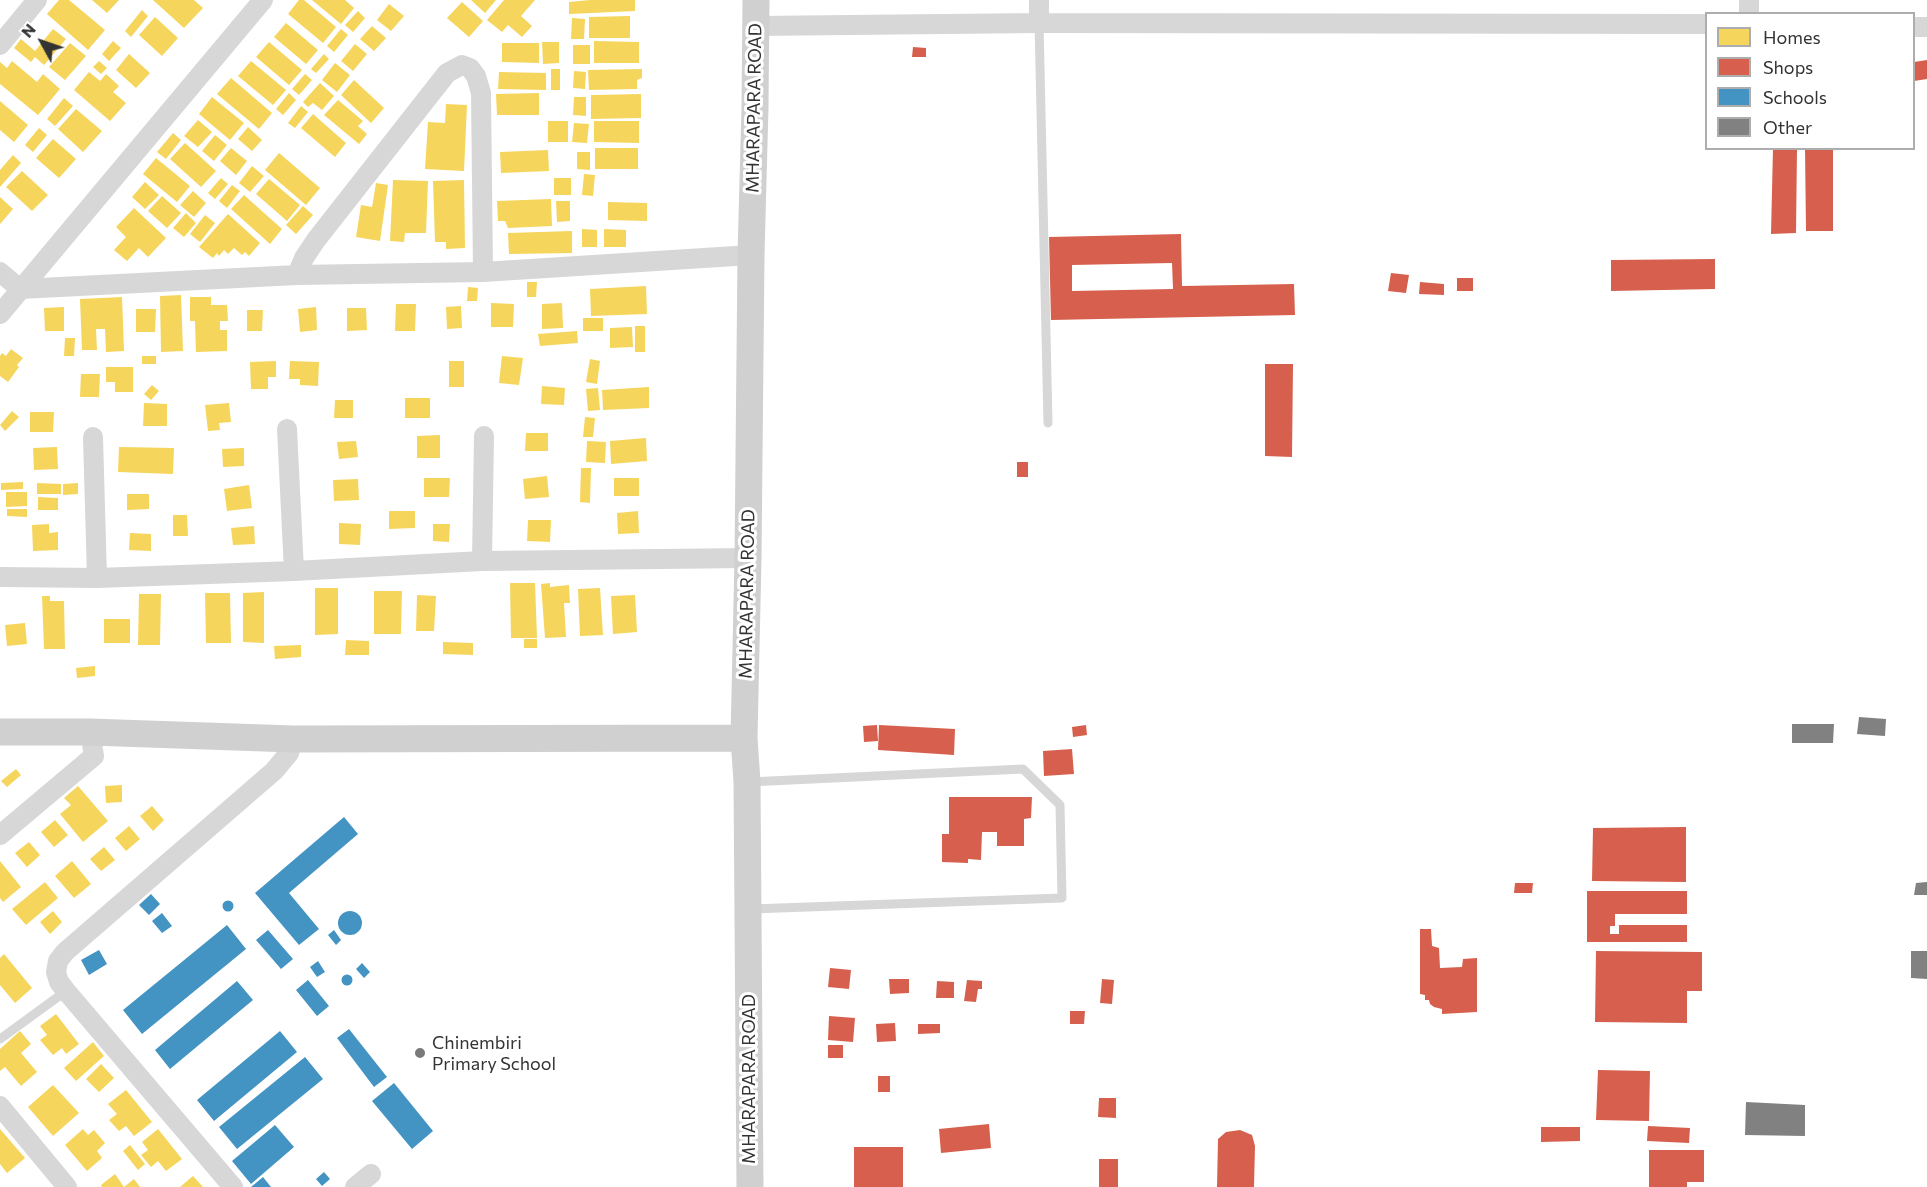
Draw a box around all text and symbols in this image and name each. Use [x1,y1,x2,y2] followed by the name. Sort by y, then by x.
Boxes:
[12,12,72,72] north arrow
[1705,12,1915,150] legend
[17,19,39,41] text: N
[742,23,766,193] street label: MHARAPARA ROAD
[1763,26,1821,48] text: Homes
[1763,56,1813,78] text: Shops
[1763,86,1827,108] text: Schools
[1763,116,1812,138] text: Other
[735,509,759,679] street label: MHARAPARA ROAD
[738,994,760,1164] street label: MHARAPARA ROAD
[432,1032,556,1074] place label: Chinembiri Primary School
[413,1046,427,1060] marker: Chinembiri Primary School

